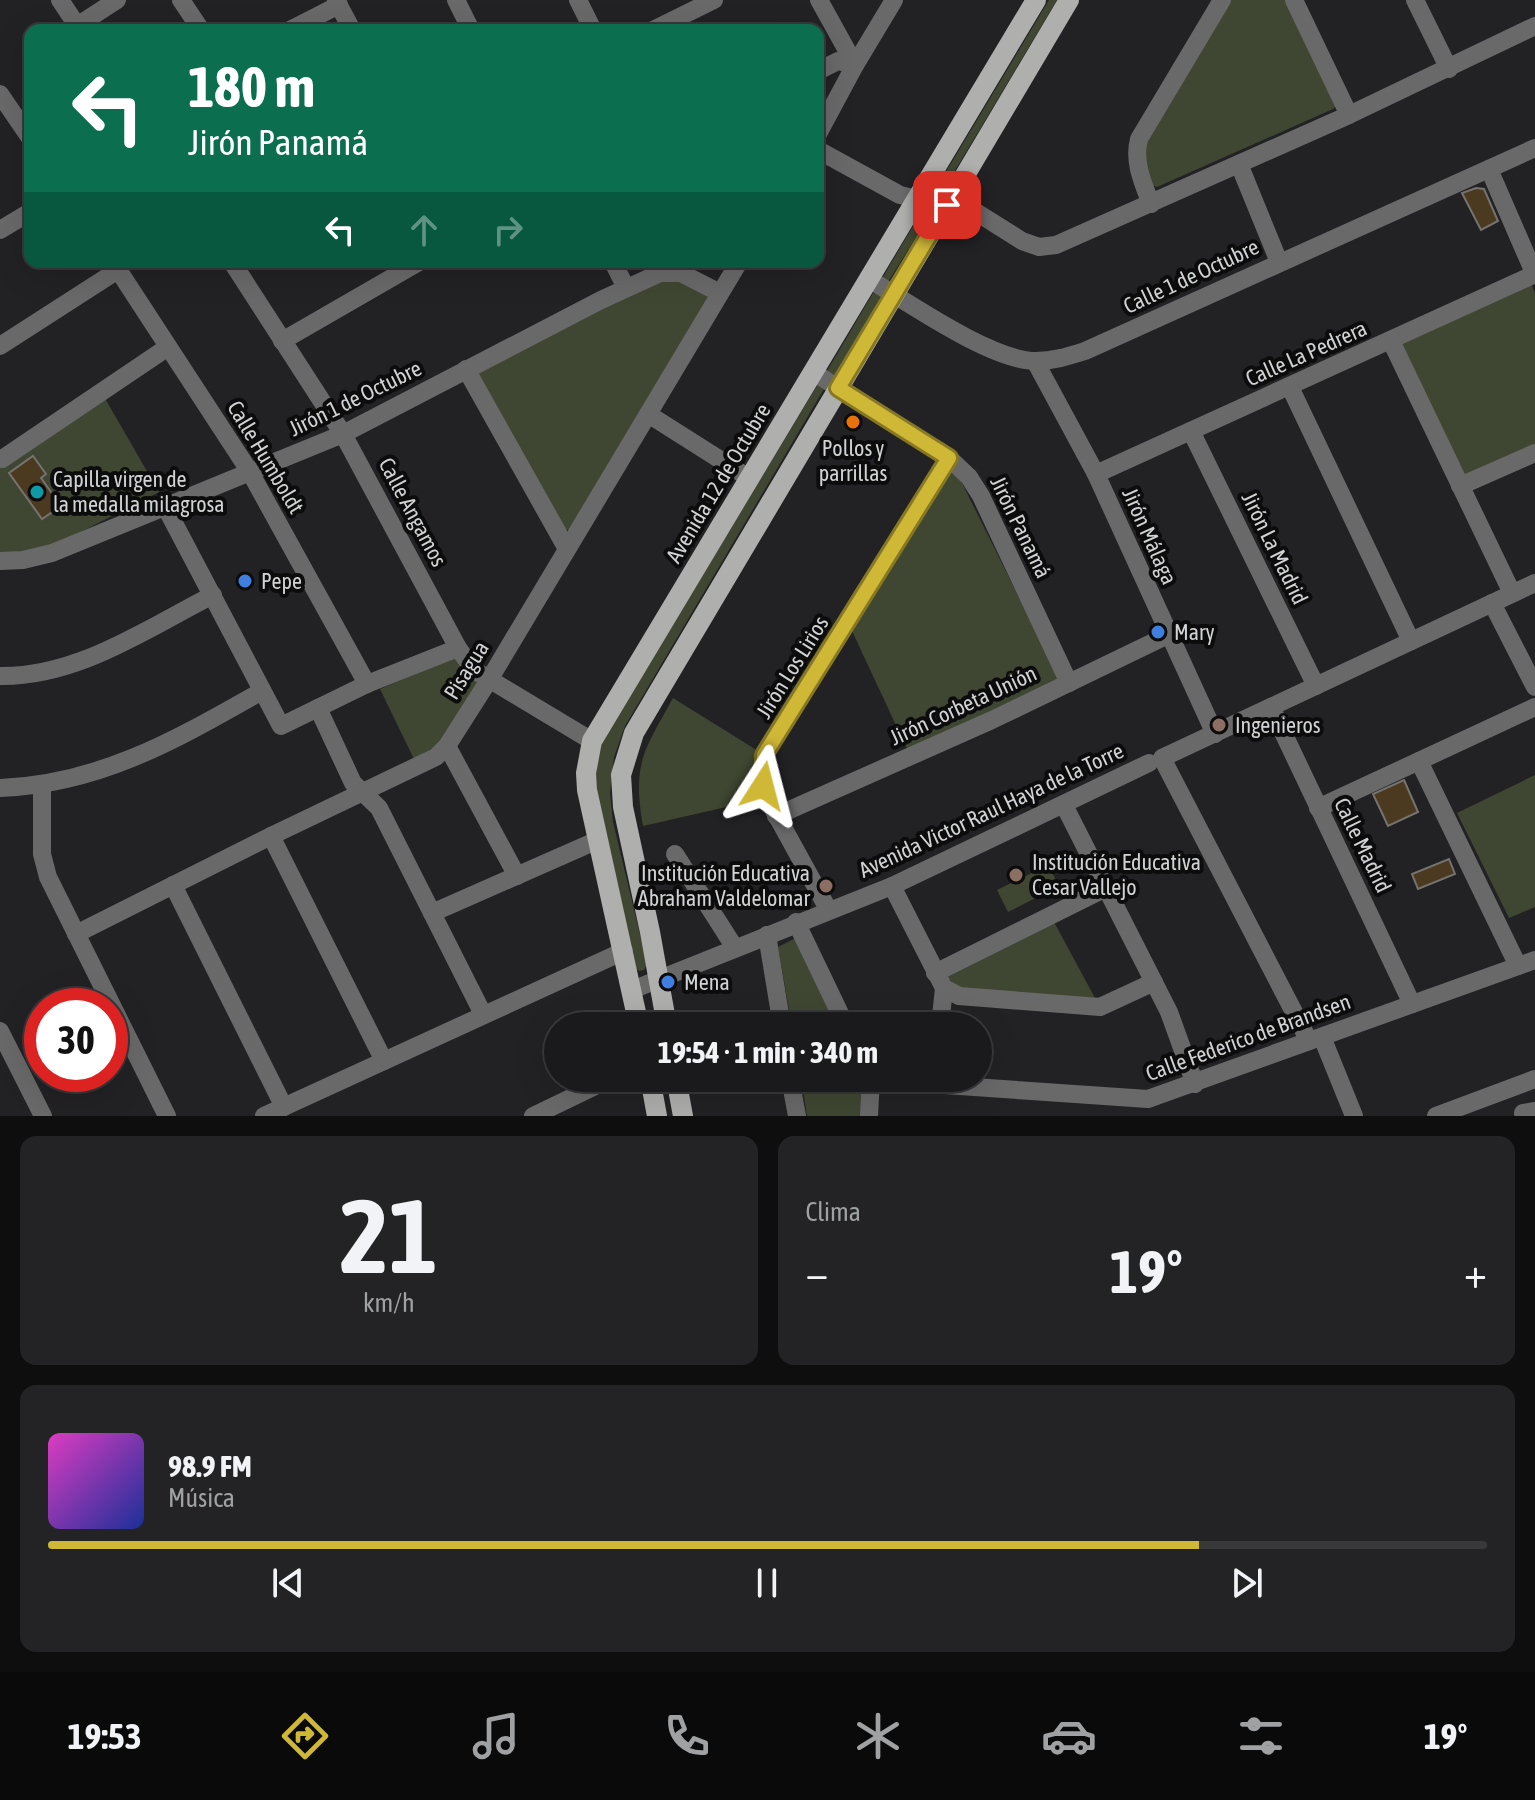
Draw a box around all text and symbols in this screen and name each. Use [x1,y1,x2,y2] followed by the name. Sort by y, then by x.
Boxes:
[188,55,315,119] text: 180 m
[56,56,160,160] icon: left
[188,121,368,163] text: Jirón Panamá
[913,171,981,239] pin
[925,183,969,227] icon: arrive
[318,208,362,252] icon: left
[402,208,446,252] icon: ahead
[486,208,530,252] icon: right
[1119,233,1263,319] street label: Calle 1 de Octubre
[1241,315,1371,391] street label: Calle La Pedrera
[284,355,426,441] street label: Jirón 1 de Octubre
[222,396,310,518] street label: Calle Humboldt
[660,399,776,567] street label: Avenida 12 de Octubre
[844,413,862,431] marker: Pollos y parrillas
[819,435,887,486] place label: Pollos y parrillas
[374,453,453,571] street label: Calle Angamos
[53,466,225,517] place label: Capilla virgen de la medalla milagrosa
[985,472,1057,582] street label: Jirón Panamá
[28,483,46,501] marker: Capilla virgen de la medalla milagrosa
[1117,484,1183,588] street label: Jirón Málaga
[1237,488,1313,608] street label: Jirón La Madrid
[261,568,302,594] place label: Pepe
[236,572,254,590] marker: Pepe
[750,611,834,723] street label: Jirón Los Lirios
[1174,619,1215,645] place label: Mary
[1149,623,1167,641] marker: Mary
[438,636,494,704] street label: Pisagua
[885,660,1041,750] street label: Jirón Corbeta Unión
[1235,712,1321,738] place label: Ingenieros
[1210,716,1228,734] marker: Ingenieros
[855,737,1127,883] street label: Avenida Victor Raul Haya de la Torre
[721,744,805,828] position arrow
[1329,793,1397,897] street label: Calle Madrid
[1032,849,1201,900] place label: Institución Educativa Cesar Vallejo
[638,860,810,911] place label: Institución Educativa Abraham Valdelomar
[1007,866,1025,884] marker: Institución Educativa Cesar Vallejo
[817,877,835,895] marker: Institución Educativa Abraham Valdelomar
[684,969,730,995] place label: Mena
[659,973,677,991] marker: Mena
[24,988,128,1092] speed limit sign: 30
[1142,988,1354,1086] street label: Calle Federico de Brandsen
[658,1035,878,1069] text: 19:54 · 1 min · 340 m
[340,1176,438,1295] text: 21
[806,1197,861,1227] text: Clima
[1110,1237,1183,1306] text: 19°
[806,1247,828,1297] text: −
[1464,1247,1487,1297] text: +
[363,1288,415,1318] text: km/h
[168,1449,252,1483] text: 98.9 FM
[168,1483,235,1513] text: Música
[266,1561,310,1605] icon: previous
[745,1561,789,1605] icon: pause
[1225,1561,1269,1605] icon: next
[277,1708,333,1764] icon: directions
[468,1708,524,1764] icon: music
[659,1708,715,1764] icon: phone
[850,1708,906,1764] icon: climate
[1041,1708,1097,1764] icon: car
[1233,1708,1289,1764] icon: filters
[68,1715,142,1757] text: 19:53
[1424,1715,1467,1757] text: 19°

